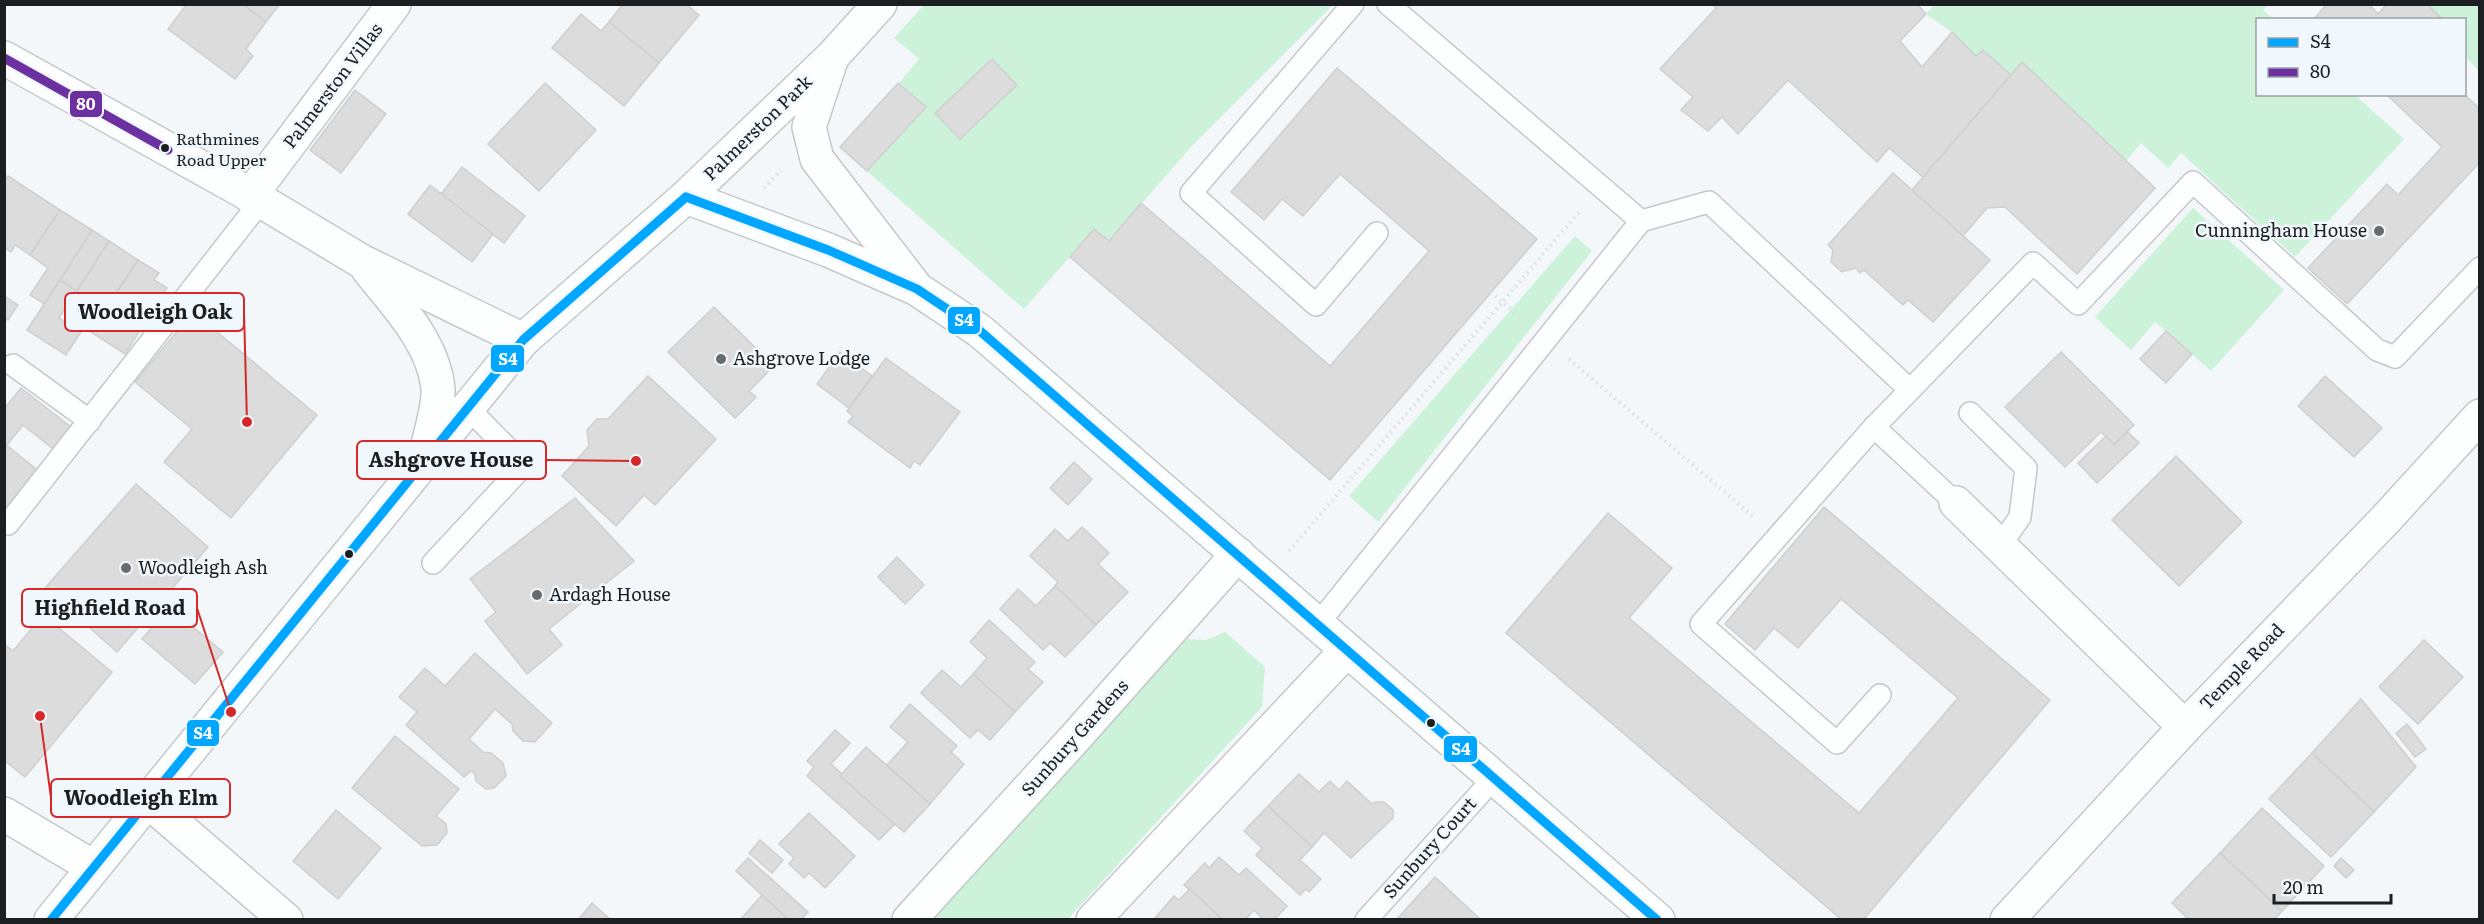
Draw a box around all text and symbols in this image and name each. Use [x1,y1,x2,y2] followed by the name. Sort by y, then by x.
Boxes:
[275,17,388,154] street label: Palmerston Villas
[2256,18,2466,96] legend
[2310,27,2331,54] text: S4
[2310,57,2330,84] text: 80
[697,67,818,186] street label: Palmerston Park
[69,90,103,118] line badge: 80
[76,91,96,115] text: 80
[176,126,266,171] place label: Rathmines Road Upper
[159,142,171,154] marker: Rathmines Road Upper
[2195,216,2367,243] place label: Cunningham House
[2372,224,2386,238] marker: Cunningham House
[65,293,244,331] callout: Woodleigh Oak
[78,295,233,325] text: Woodleigh Oak
[947,306,981,335] line badge: S4
[954,307,974,331] text: S4
[490,344,525,373] line badge: S4
[733,344,870,371] place label: Ashgrove Lodge
[498,346,518,370] text: S4
[714,352,728,366] marker: Ashgrove Lodge
[357,441,546,479] callout: Ashgrove House
[369,443,533,473] text: Ashgrove House
[343,548,355,560] unlabelled marker
[138,553,268,580] place label: Woodleigh Ash
[119,561,133,575] marker: Woodleigh Ash
[549,580,671,607] place label: Ardagh House
[530,588,544,602] marker: Ardagh House
[22,589,197,627] callout: Highfield Road
[34,591,186,621] text: Highfield Road
[2192,616,2289,716] street label: Temple Road
[1014,672,1134,802] street label: Sunbury Gardens
[1425,717,1437,729] unlabelled marker
[186,719,220,747] line badge: S4
[193,720,213,744] text: S4
[1443,735,1478,763] line badge: S4
[1451,736,1471,760] text: S4
[51,779,230,817] callout: Woodleigh Elm
[64,781,218,811] text: Woodleigh Elm
[1376,790,1482,904] street label: Sunbury Court
[2274,867,2391,905] scale bar
[2283,873,2324,900] text: 20 m

